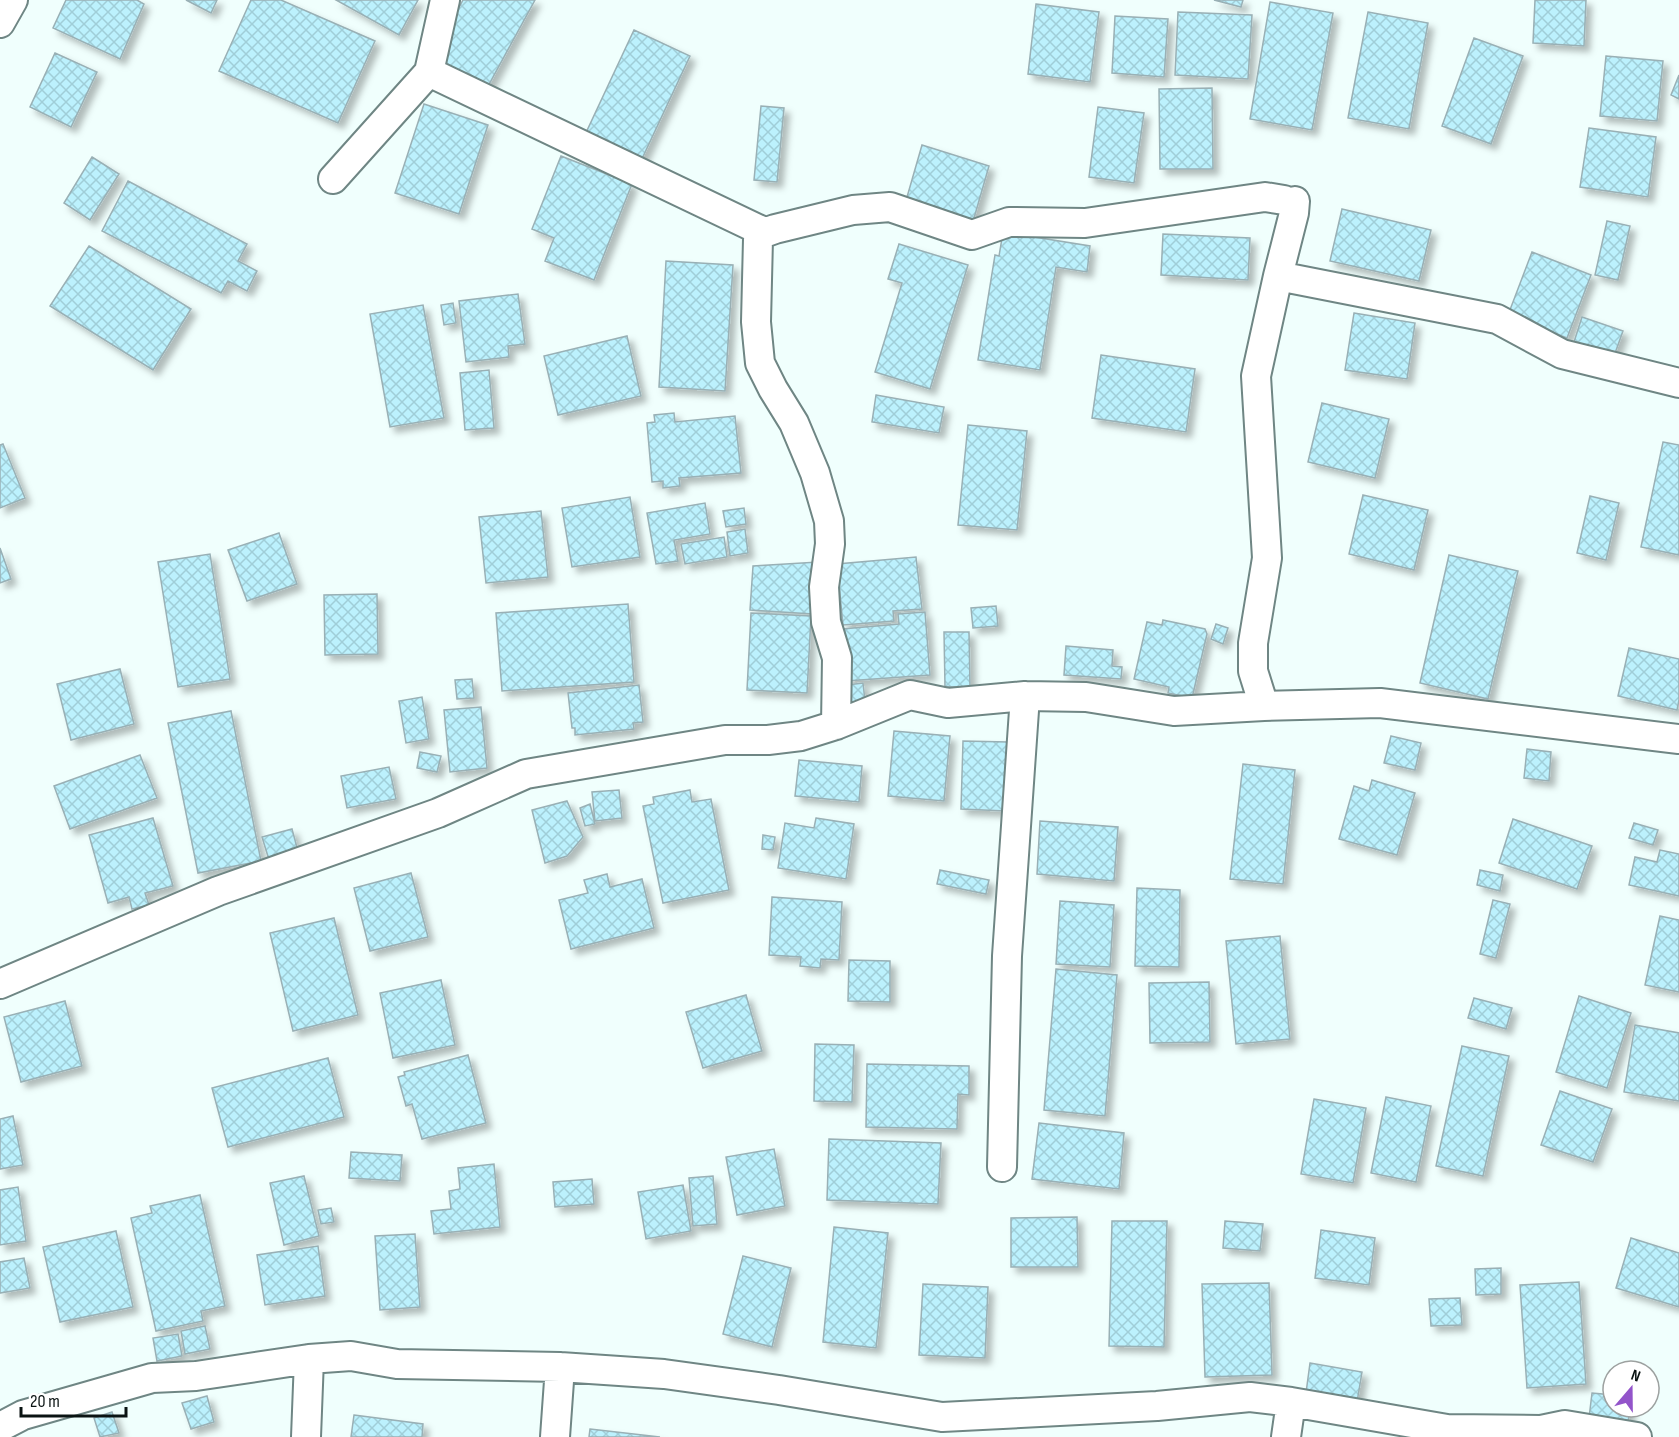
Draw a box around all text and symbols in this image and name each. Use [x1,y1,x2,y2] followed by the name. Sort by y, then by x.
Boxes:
[1601,1359,1661,1419] north arrow
[1628,1366,1643,1387] text: N
[21,1380,126,1418] scale bar
[30,1391,60,1412] text: 20 m

